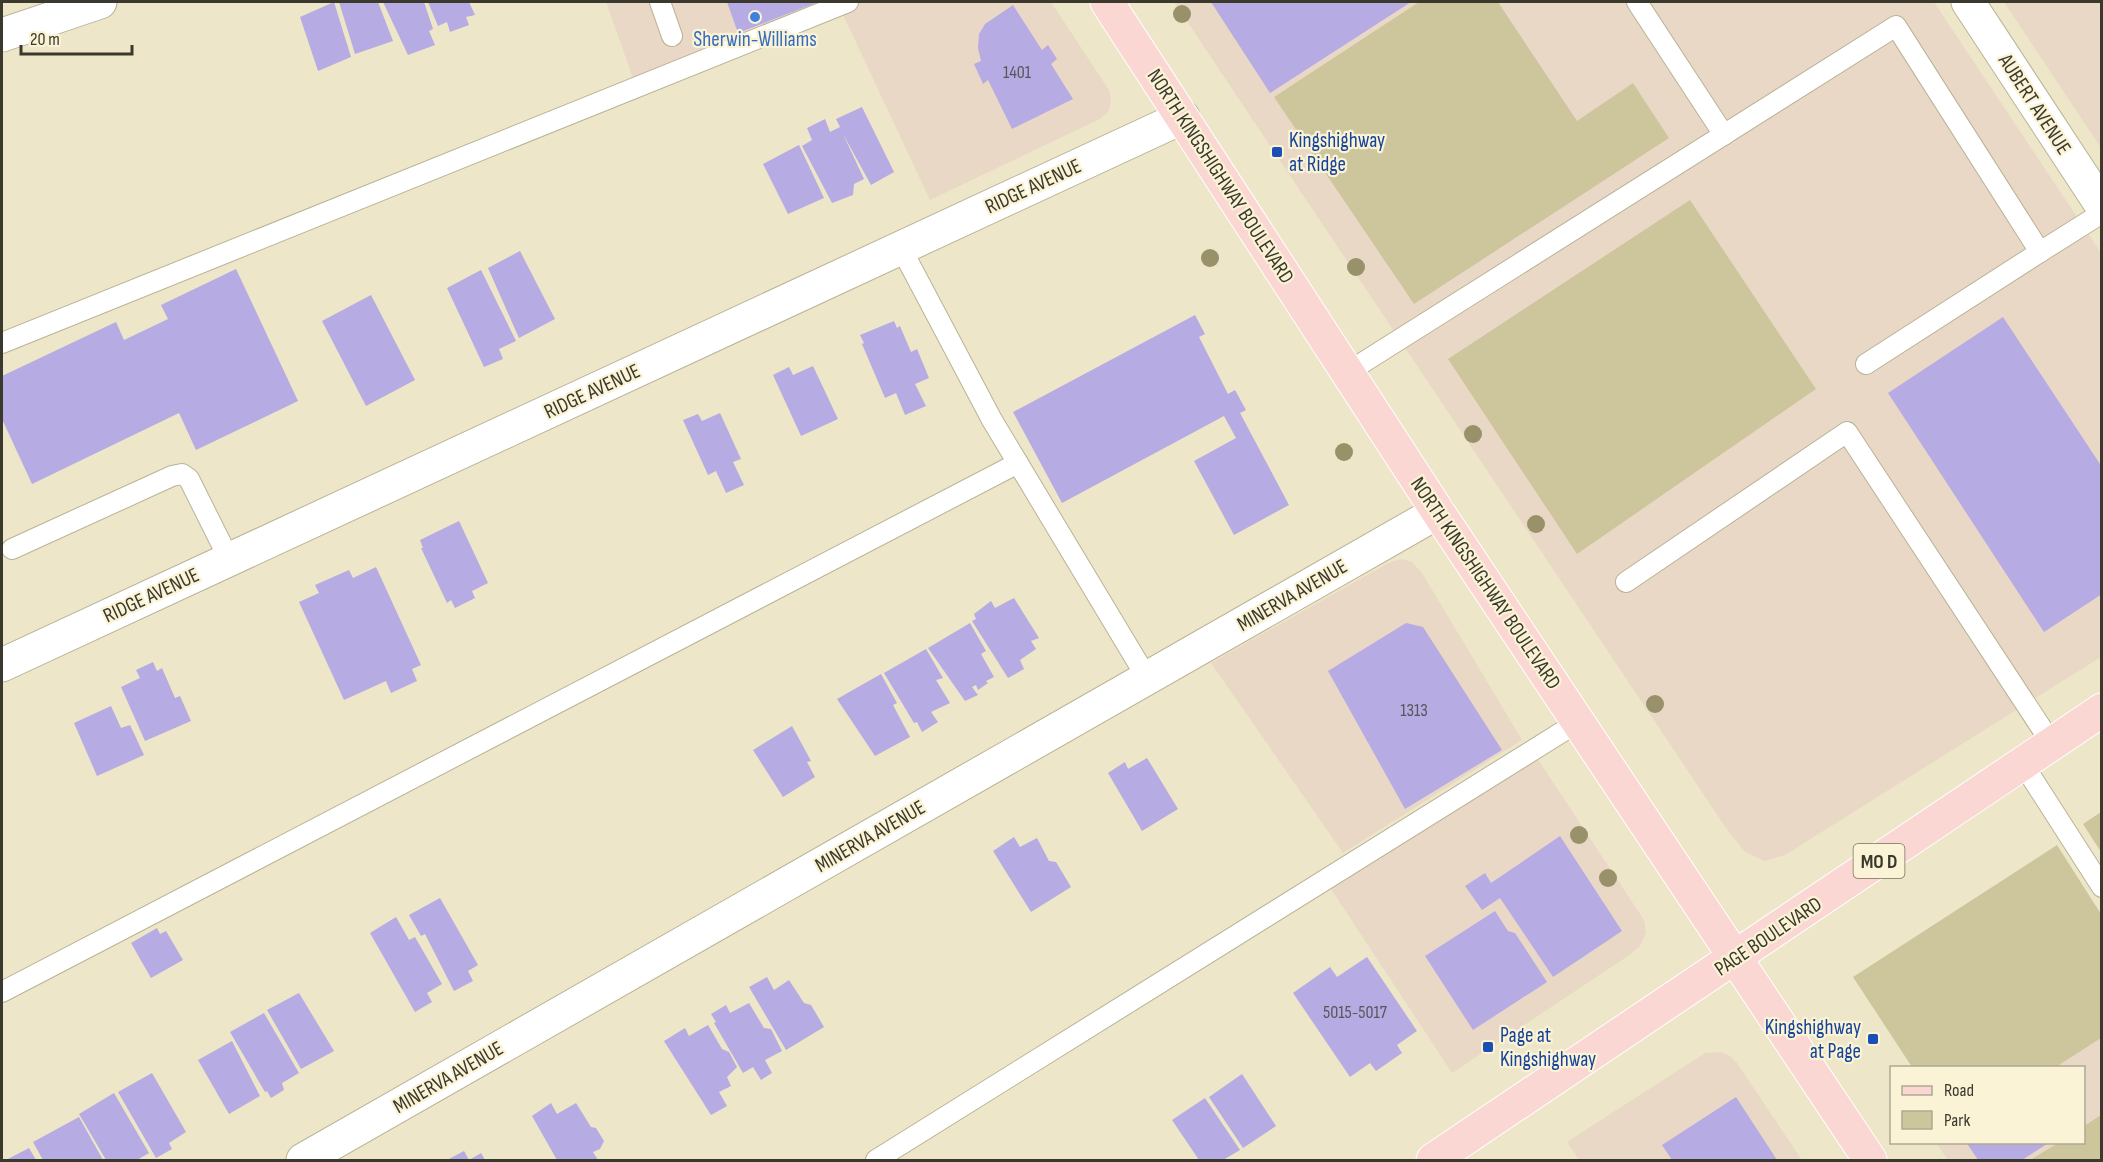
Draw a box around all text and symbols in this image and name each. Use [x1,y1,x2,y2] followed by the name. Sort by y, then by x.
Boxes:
[748,10,762,24] marker: Sherwin-Williams
[21,18,132,56] scale bar
[693,27,817,52] place label: Sherwin-Williams
[30,29,60,50] text: 20 m
[1992,49,2076,159] street label: AUBERT AVENUE
[1003,62,1032,83] house number: 1401
[1142,64,1299,288] street label: NORTH KINGSHIGHWAY BOULEVARD
[1289,128,1385,177] place label: Kingshighway at Ridge
[1270,145,1284,159] marker: Kingshighway at Ridge
[981,153,1085,220] street label: RIDGE AVENUE
[540,358,644,425] street label: RIDGE AVENUE
[1405,472,1566,694] street label: NORTH KINGSHIGHWAY BOULEVARD
[1233,554,1352,637] street label: MINERVA AVENUE
[99,562,203,629] street label: RIDGE AVENUE
[1400,700,1428,721] house number: 1313
[811,795,930,878] street label: MINERVA AVENUE
[1854,844,1904,878] road number: MO D
[1710,891,1827,981] street label: PAGE BOULEVARD
[1323,1002,1388,1023] house number: 5015-5017
[1765,1015,1861,1064] place label: Kingshighway at Page
[1500,1023,1596,1072] place label: Page at Kingshighway
[1866,1032,1880,1046] marker: Kingshighway at Page
[389,1036,508,1119] street label: MINERVA AVENUE
[1481,1040,1495,1054] marker: Page at Kingshighway
[1890,1066,2085,1144] legend
[1944,1080,1974,1101] text: Road
[1944,1110,1970,1131] text: Park

